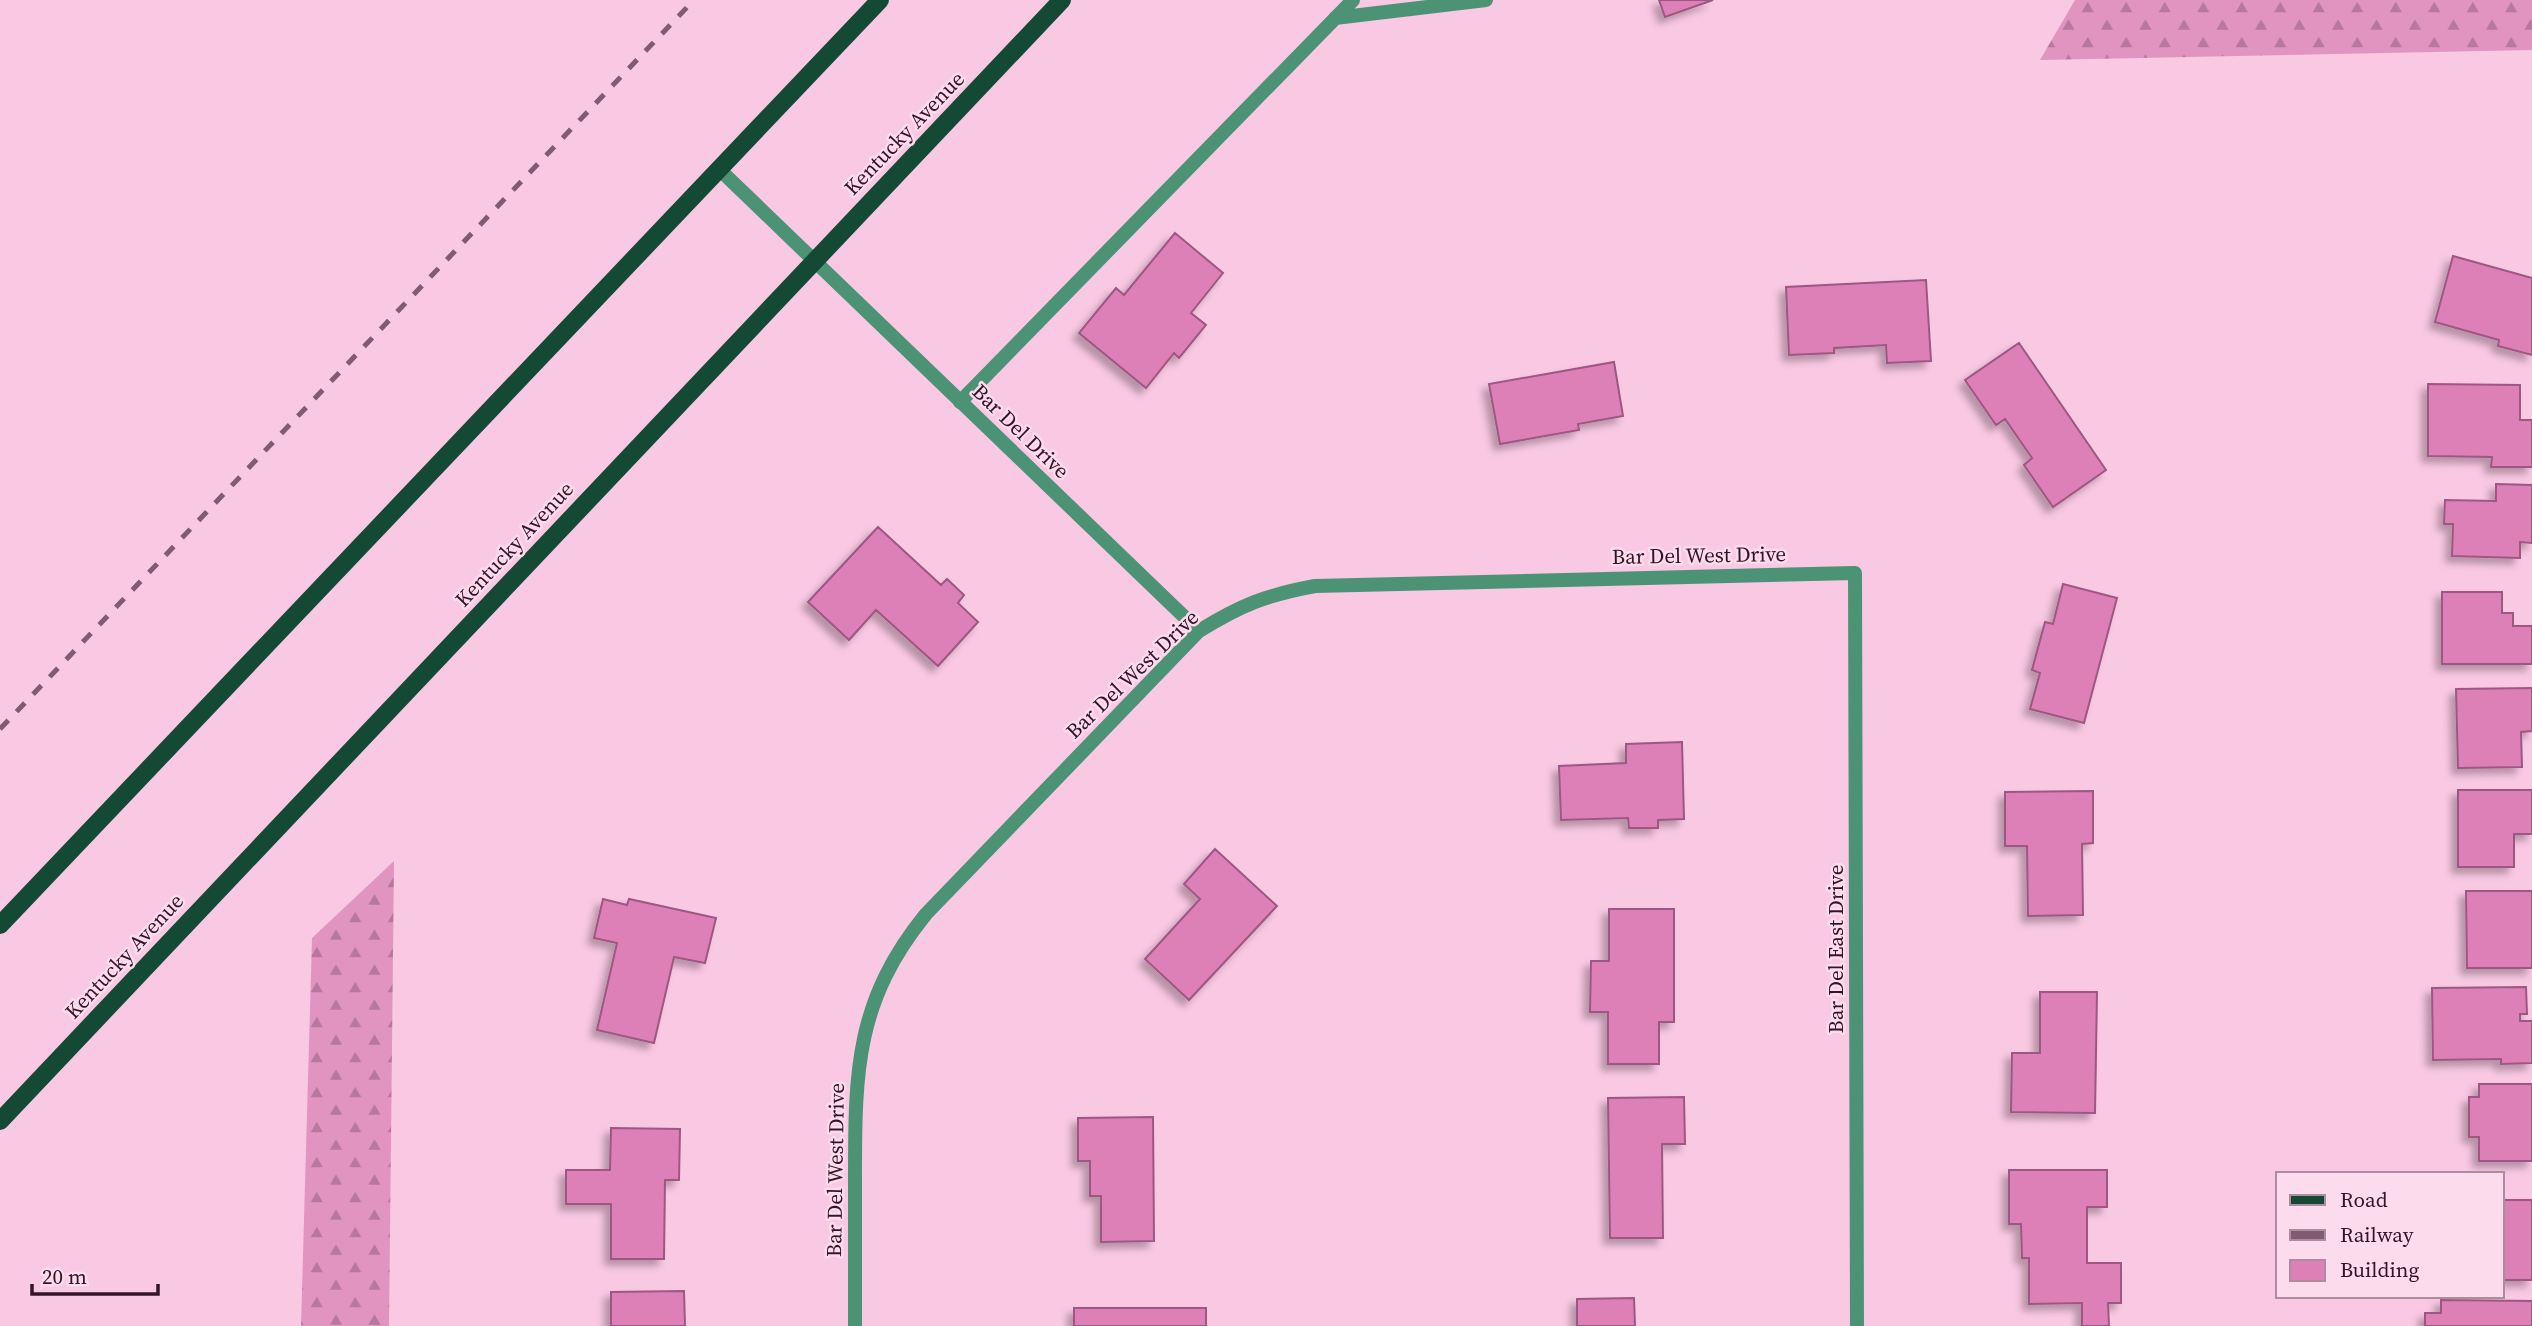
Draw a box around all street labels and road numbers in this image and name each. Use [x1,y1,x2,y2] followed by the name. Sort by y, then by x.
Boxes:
[837,65,971,201] street label: Kentucky Avenue
[966,377,1076,485] street label: Bar Del Drive
[448,475,580,613] street label: Kentucky Avenue
[1612,539,1786,571] street label: Bar Del West Drive
[1059,603,1205,745] street label: Bar Del West Drive
[1821,865,1850,1033] street label: Bar Del East Drive
[58,887,190,1025] street label: Kentucky Avenue
[819,1083,851,1257] street label: Bar Del West Drive

